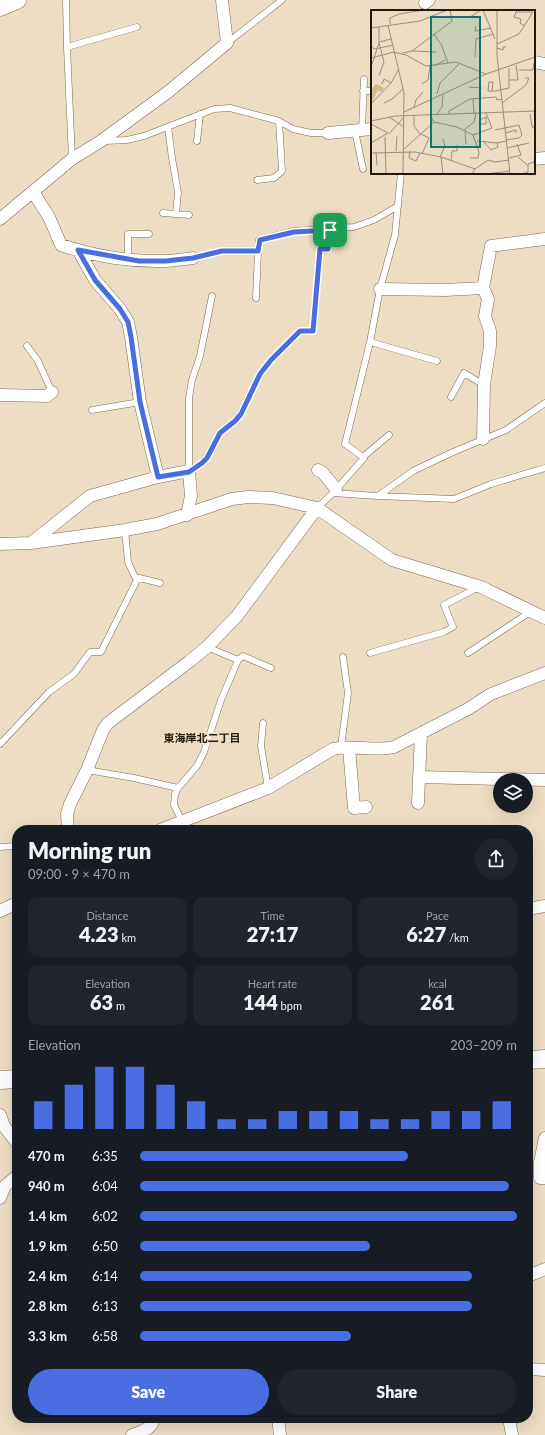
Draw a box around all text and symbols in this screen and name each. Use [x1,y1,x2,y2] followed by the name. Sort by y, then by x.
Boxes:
[371,10,535,174] inset map
[313,213,347,247] pin
[319,219,341,241] icon: arrive
[164,731,241,744] district label: 東海岸北二丁目
[493,773,533,813] map controls
[493,773,533,813] button: layers
[28,837,151,864] text: Morning run
[475,838,517,880] button: share
[28,866,130,882] text: 09:00 · 9 × 470 m
[86,909,129,922] text: Distance
[261,909,284,922] text: Time
[426,909,449,922] text: Pace
[79,922,119,946] text: 4.23
[247,922,298,946] text: 27:17
[406,922,446,946] text: 6:27
[119,931,136,944] text: km
[446,931,469,944] text: /km
[85,977,130,990] text: Elevation
[248,977,297,990] text: Heart rate
[428,977,447,990] text: kcal
[90,990,113,1014] text: 63
[243,990,278,1014] text: 144
[420,990,455,1014] text: 261
[113,999,125,1012] text: m
[278,999,302,1012] text: bpm
[28,1037,81,1053] text: Elevation
[450,1037,517,1053] text: 203–209 m
[28,1148,65,1164] text: 470 m
[92,1148,118,1164] text: 6:35
[28,1178,65,1194] text: 940 m
[92,1178,118,1194] text: 6:04
[28,1208,67,1224] text: 1.4 km
[92,1208,118,1224] text: 6:02
[28,1238,67,1254] text: 1.9 km
[92,1238,118,1254] text: 6:50
[28,1268,67,1284] text: 2.4 km
[92,1268,118,1284] text: 6:14
[28,1298,67,1314] text: 2.8 km
[92,1298,118,1314] text: 6:13
[28,1328,67,1344] text: 3.3 km
[92,1328,118,1344] text: 6:58
[28,1369,269,1415] button: Save
[277,1369,517,1415] button: Share

